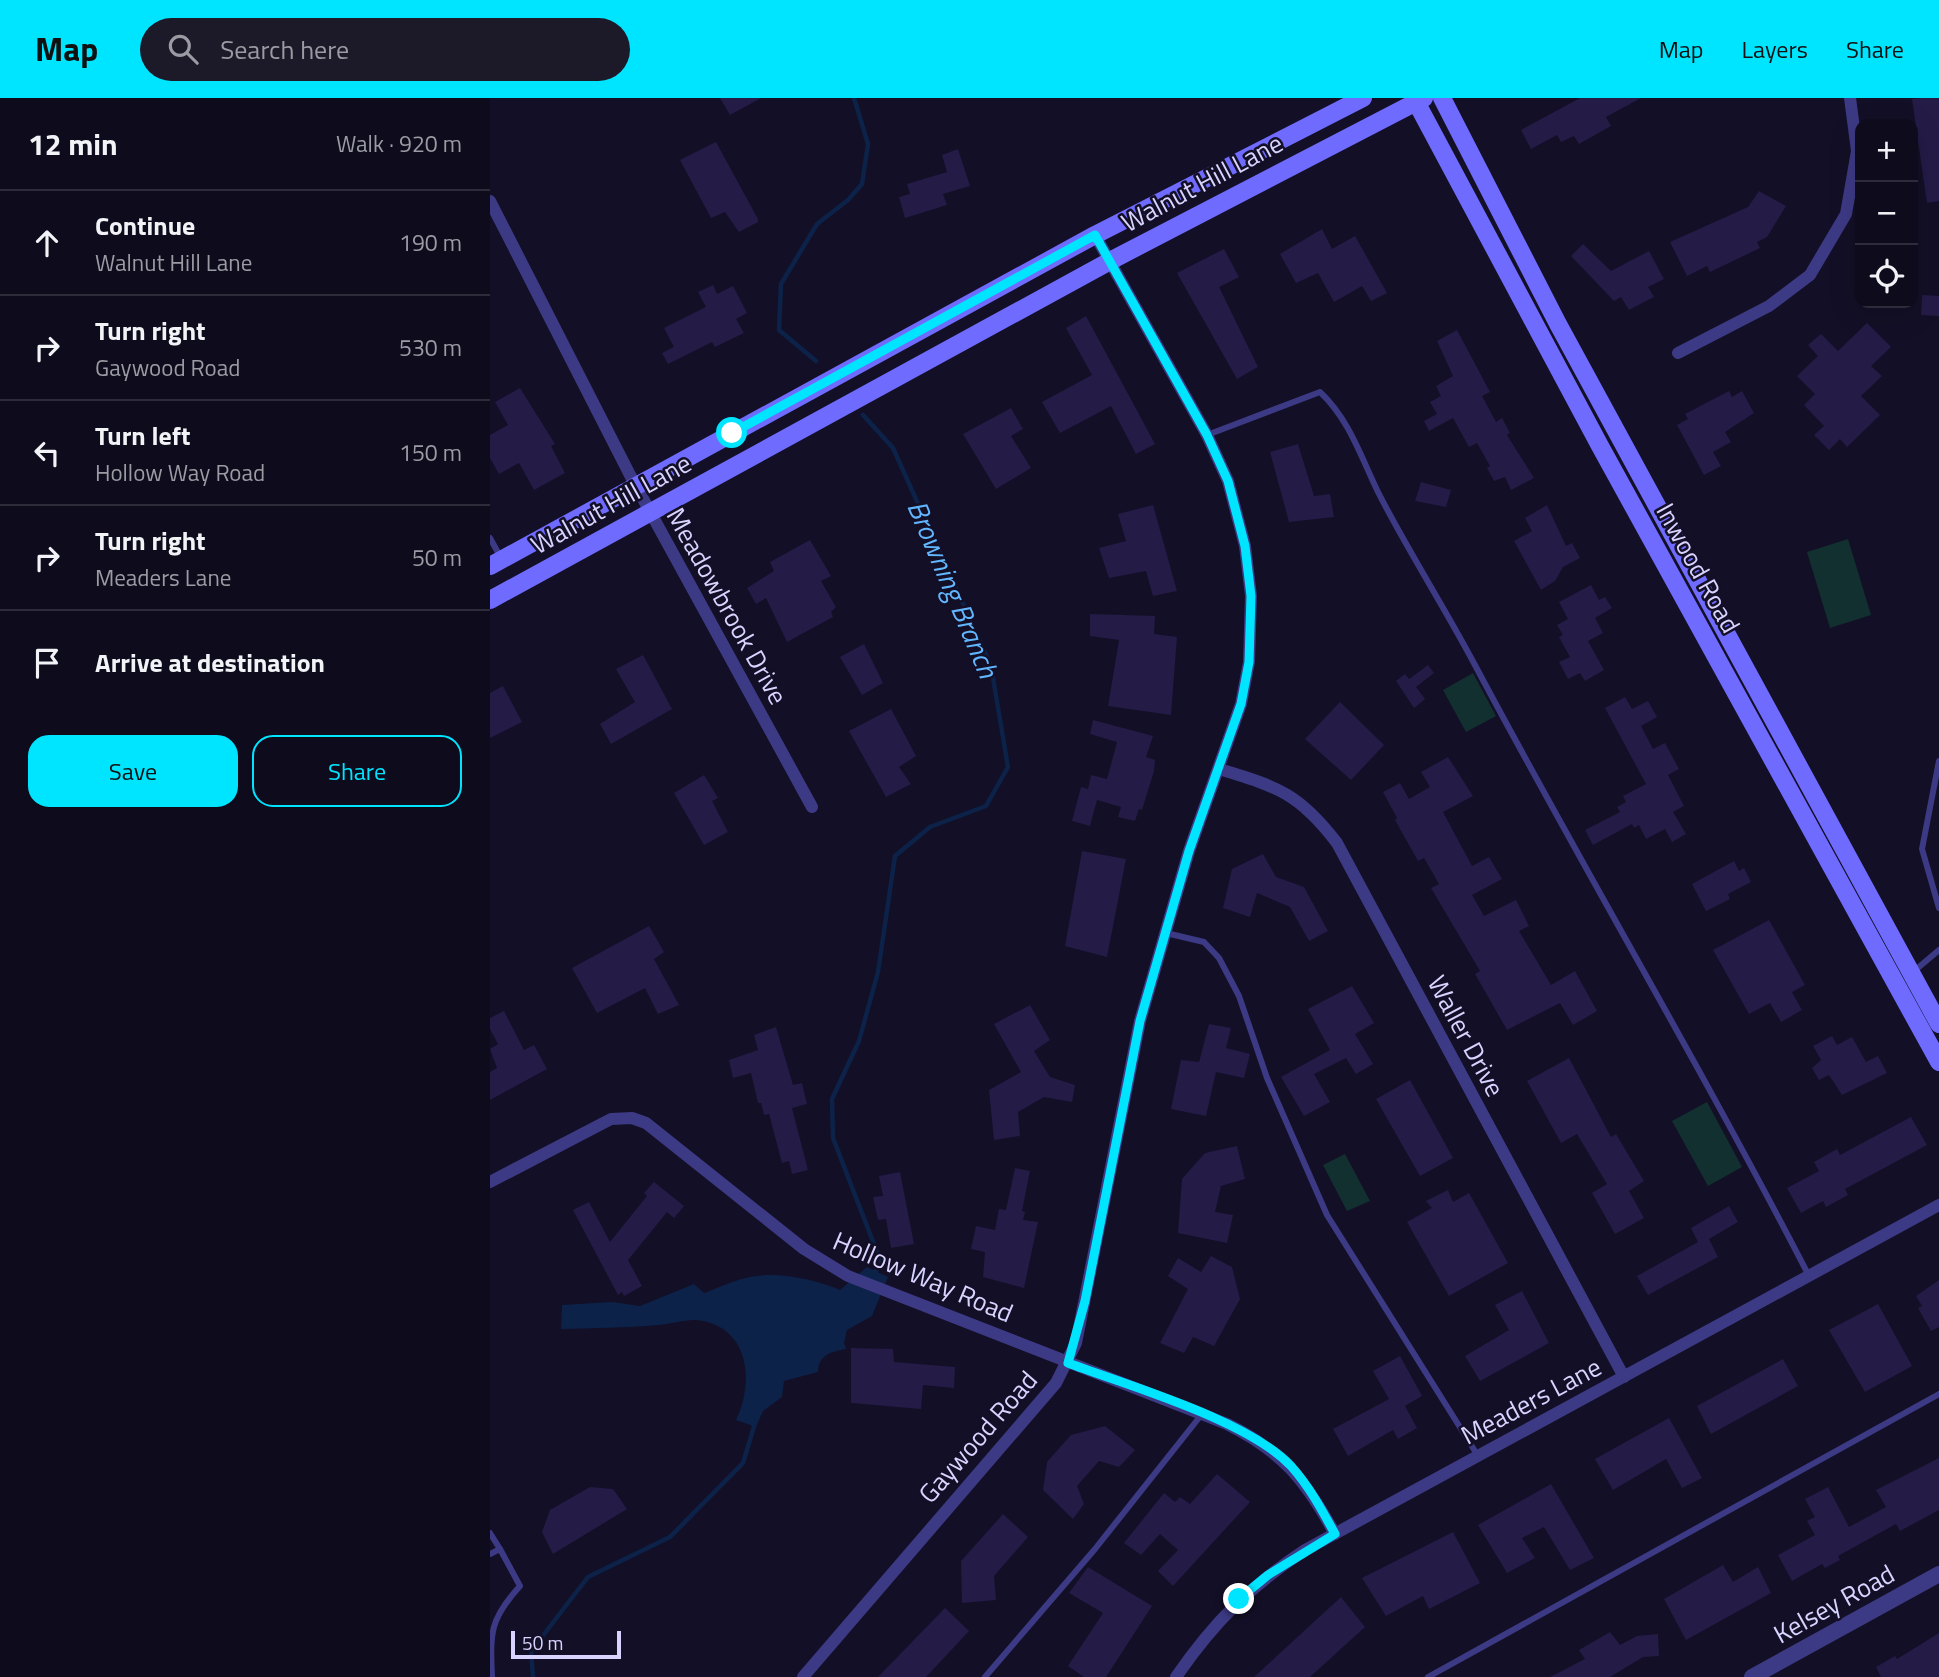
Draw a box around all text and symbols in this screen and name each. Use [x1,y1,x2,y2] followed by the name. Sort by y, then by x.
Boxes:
[140,18,630,81] search box
[35,24,98,74] text: Map
[164,30,202,68] icon: search
[220,30,349,69] text: Search here
[1659,31,1704,67] text: Map
[1742,31,1808,67] text: Layers
[1846,31,1904,67] text: Share
[1855,119,1918,308] map controls
[1855,119,1918,182] button: +
[28,121,118,167] text: 12 min
[1114,124,1289,242] street label: Walnut Hill Lane
[336,126,462,161] text: Walk · 920 m
[1855,182,1918,245] button: −
[95,206,195,245] text: Continue
[28,224,66,262] icon: ahead
[399,225,462,260] text: 190 m
[95,245,252,280] text: Walnut Hill Lane
[1855,245,1918,308] button: locate
[95,311,206,350] text: Turn right
[28,329,66,367] icon: right
[399,330,462,365] text: 530 m
[95,350,240,385] text: Gaywood Road
[95,416,190,455] text: Turn left
[716,417,747,448] route start
[28,434,66,472] icon: left
[399,435,462,470] text: 150 m
[524,443,698,564] street label: Walnut Hill Lane
[95,455,265,490] text: Hollow Way Road
[897,493,1011,685] water label: Browning Branch
[1647,496,1750,640] street label: Inwood Road
[657,500,798,711] street label: Meadowbrook Drive
[95,521,206,560] text: Turn right
[28,539,66,577] icon: right
[412,540,462,575] text: 50 m
[95,560,231,595] text: Meaders Lane
[95,643,325,682] text: Arrive at destination
[28,644,66,682] icon: arrive
[28,735,238,807] button: Save
[252,735,462,807] button: Share
[1418,968,1515,1103] street label: Waller Drive
[827,1221,1019,1332] street label: Hollow Way Road
[1454,1347,1608,1454] street label: Meaders Lane
[909,1362,1046,1511] street label: Gaywood Road
[1766,1554,1901,1653] street label: Kelsey Road
[1223,1583,1254,1614] route end
[511,1628,621,1660] scale bar
[522,1628,563,1657] text: 50 m

